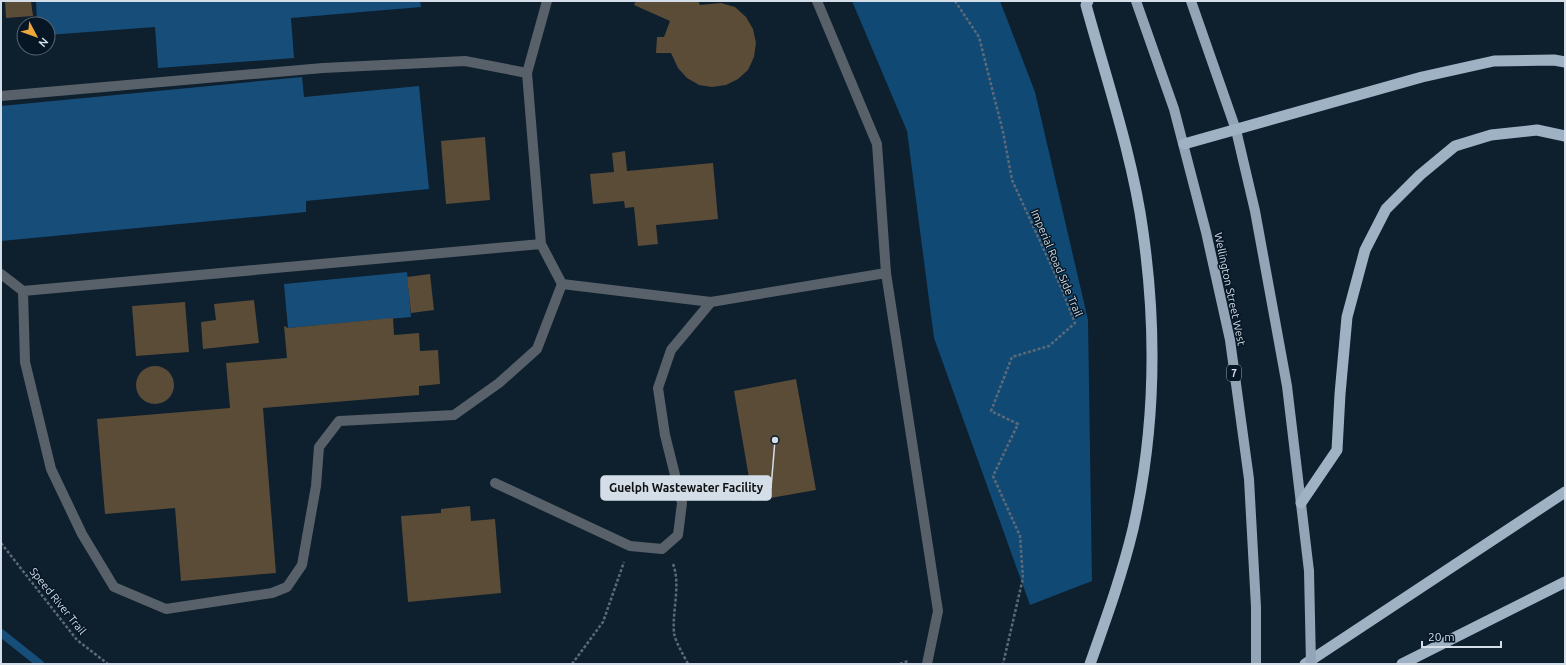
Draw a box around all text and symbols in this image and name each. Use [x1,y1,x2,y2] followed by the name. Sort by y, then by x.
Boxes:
[16,16,56,56] north arrow
[36,36,51,50] text: N
[1029,208,1085,318] street label: Imperial Road Side Trail
[1212,231,1248,347] street label: Wellington Street West
[1227,365,1241,381] road number: 7
[601,476,771,500] callout: Guelph Wastewater Facility
[609,481,764,494] text: Guelph Wastewater Facility
[28,565,89,637] street label: Speed River Trail
[1422,623,1501,649] scale bar
[1428,630,1455,643] text: 20 m

